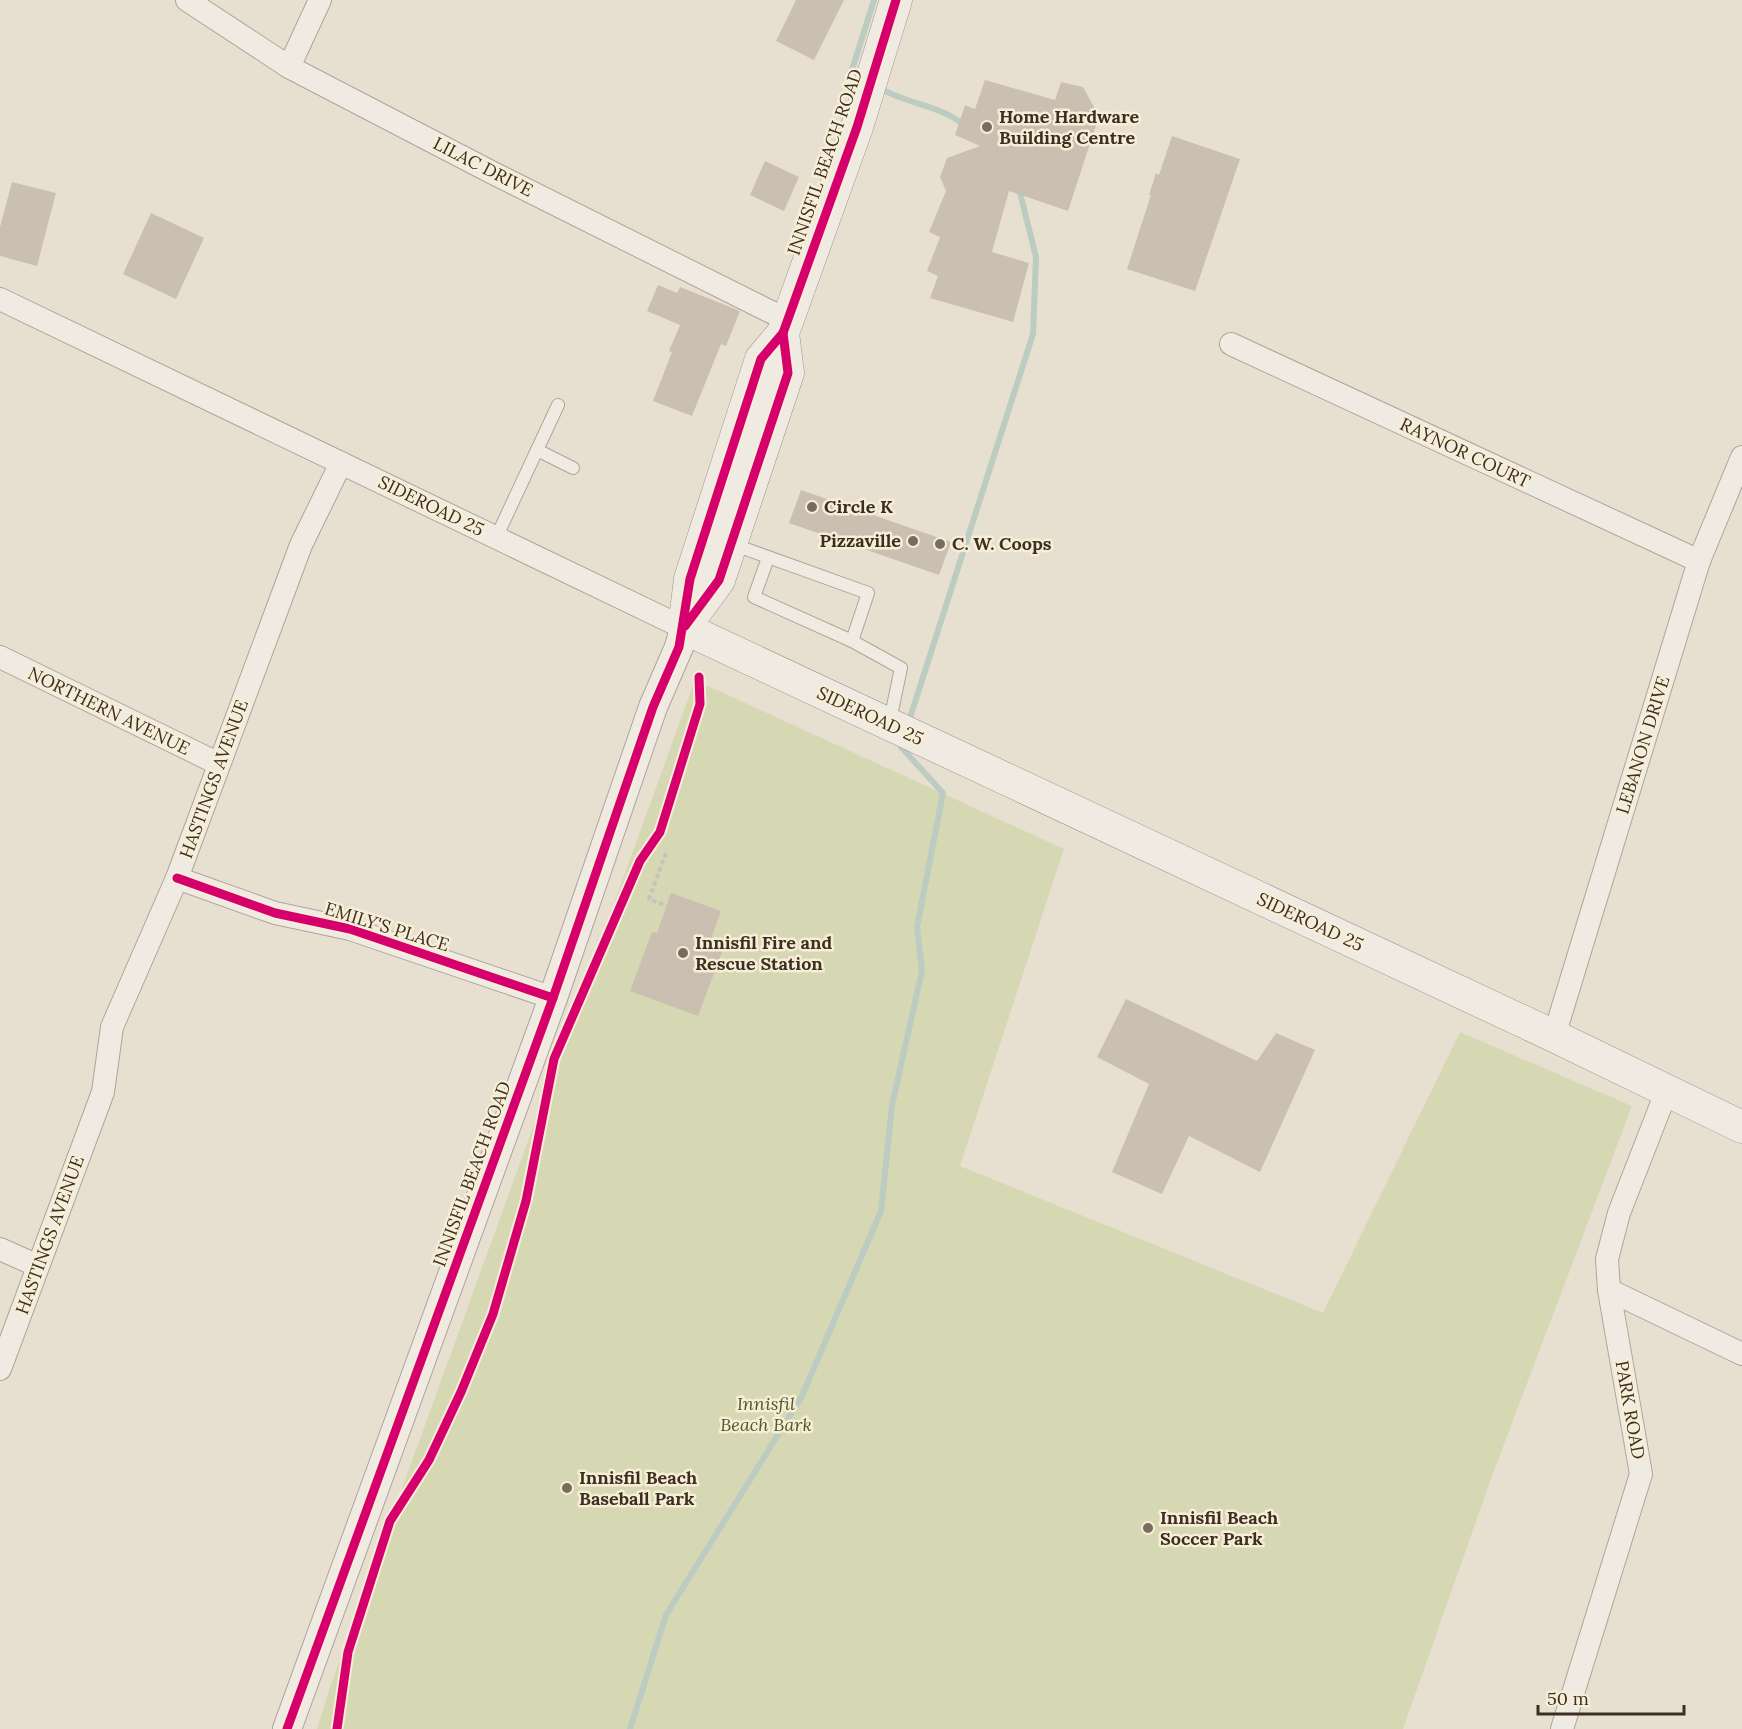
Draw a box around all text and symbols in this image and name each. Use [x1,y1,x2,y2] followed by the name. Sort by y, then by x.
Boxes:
[782,66,867,258] street label: INNISFIL BEACH ROAD
[999,105,1139,149] place label: Home Hardware Building Centre
[980,120,994,134] marker: Home Hardware Building Centre
[429,132,537,202] street label: LILAC DRIVE
[1396,412,1534,493] street label: RAYNOR COURT
[375,470,488,541] street label: SIDEROAD 25
[824,495,893,518] place label: Circle K
[805,500,819,514] marker: Circle K
[819,529,901,552] place label: Pizzaville
[952,532,1052,555] place label: C. W. Coops
[906,534,920,548] marker: Pizzaville
[933,537,947,551] marker: C. W. Coops
[24,661,194,760] street label: NORTHERN AVENUE
[1611,673,1674,817] street label: LEBANON DRIVE
[813,681,927,750] street label: SIDEROAD 25
[174,696,253,861] street label: HASTINGS AVENUE
[1253,887,1367,956] street label: SIDEROAD 25
[322,897,452,956] street label: EMILY'S PLACE
[695,931,833,975] place label: Innisfil Fire and Rescue Station
[676,946,690,960] marker: Innisfil Fire and Rescue Station
[427,1078,516,1270] street label: INNISFIL BEACH ROAD
[10,1152,89,1317] street label: HASTINGS AVENUE
[1610,1359,1650,1461] street label: PARK ROAD
[720,1392,812,1436] park label: Innisfil Beach Bark
[579,1466,697,1510] place label: Innisfil Beach Baseball Park
[560,1481,574,1495] marker: Innisfil Beach Baseball Park
[1160,1506,1278,1550] place label: Innisfil Beach Soccer Park
[1141,1521,1155,1535] marker: Innisfil Beach Soccer Park
[1538,1678,1684,1716] scale bar
[1547,1687,1589,1710] text: 50 m

